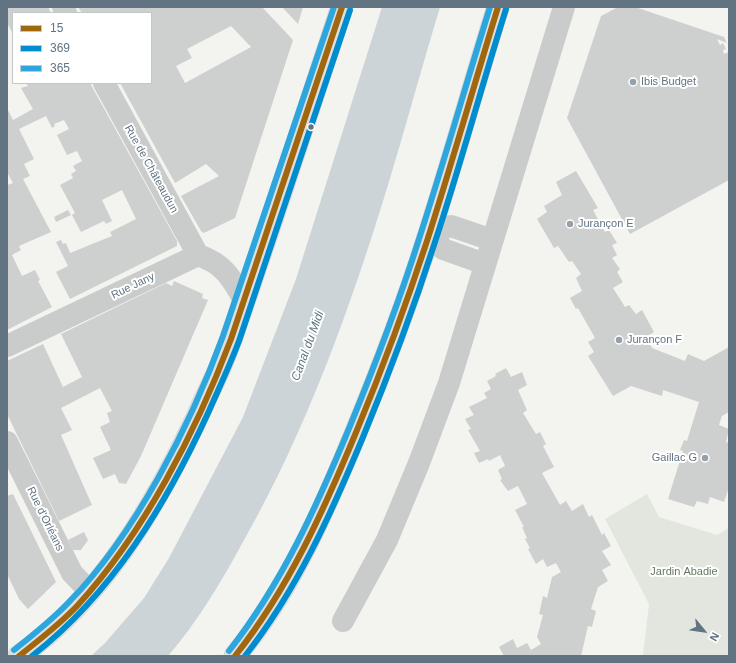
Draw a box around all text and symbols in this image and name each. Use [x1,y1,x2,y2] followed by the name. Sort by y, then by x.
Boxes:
[12,12,152,84] legend
[50,21,63,35] text: 15
[50,41,70,55] text: 369
[50,61,70,75] text: 365
[641,75,696,89] place label: Ibis Budget
[628,77,638,87] marker: Ibis Budget
[306,122,316,132] unlabelled marker
[121,123,181,215] street label: Rue de Châteaudun
[578,217,634,231] place label: Jurançon E
[565,219,575,229] marker: Jurançon E
[109,270,157,302] street label: Rue Jany
[289,309,327,383] water label: Canal du Midi
[627,333,682,347] place label: Jurançon F
[614,335,624,345] marker: Jurançon F
[652,451,697,465] place label: Gaillac G
[700,453,710,463] marker: Gaillac G
[24,485,66,553] street label: Rue d'Orléans
[650,565,718,579] park label: Jardin Abadie
[684,611,724,651] north arrow
[707,630,722,643] text: N

